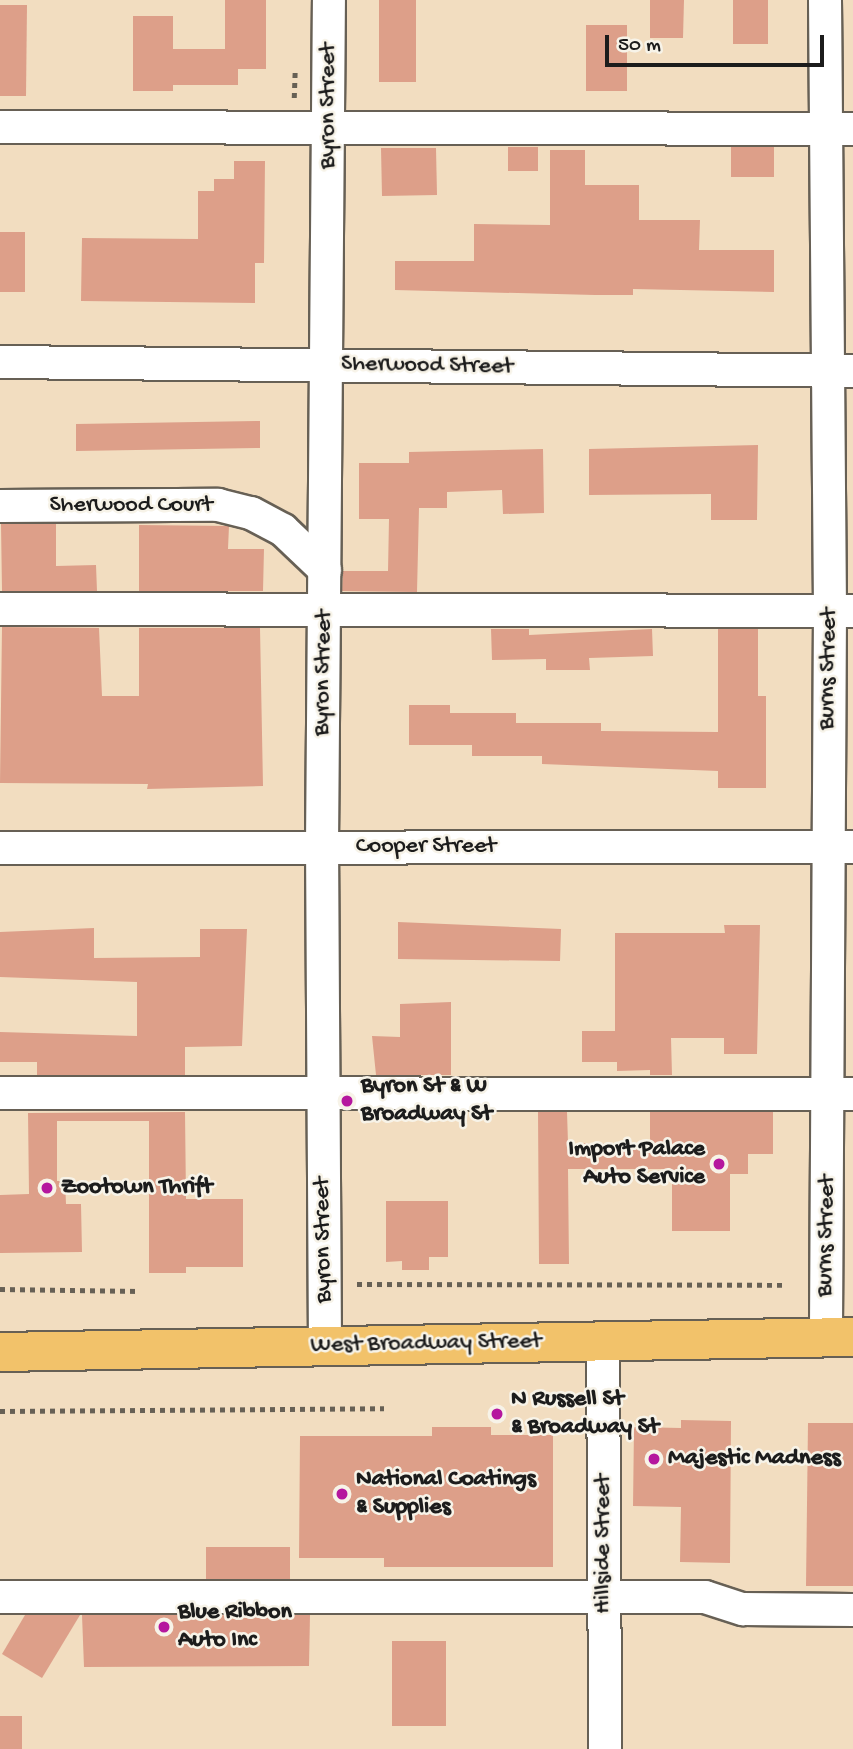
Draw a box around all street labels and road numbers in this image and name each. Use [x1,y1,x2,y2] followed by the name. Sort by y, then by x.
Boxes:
[315,43,343,169] street label: Byron Street
[341,350,513,382] street label: Sherwood Street
[49,492,213,520] street label: Sherwood Court
[814,608,844,730] street label: Burns Street
[309,610,339,736] street label: Byron Street
[356,833,496,861] street label: Cooper Street
[812,1175,842,1297] street label: Burns Street
[309,1177,339,1303] street label: Byron Street
[310,1328,542,1360] street label: West Broadway Street
[590,1474,618,1614] street label: Hillside Street

